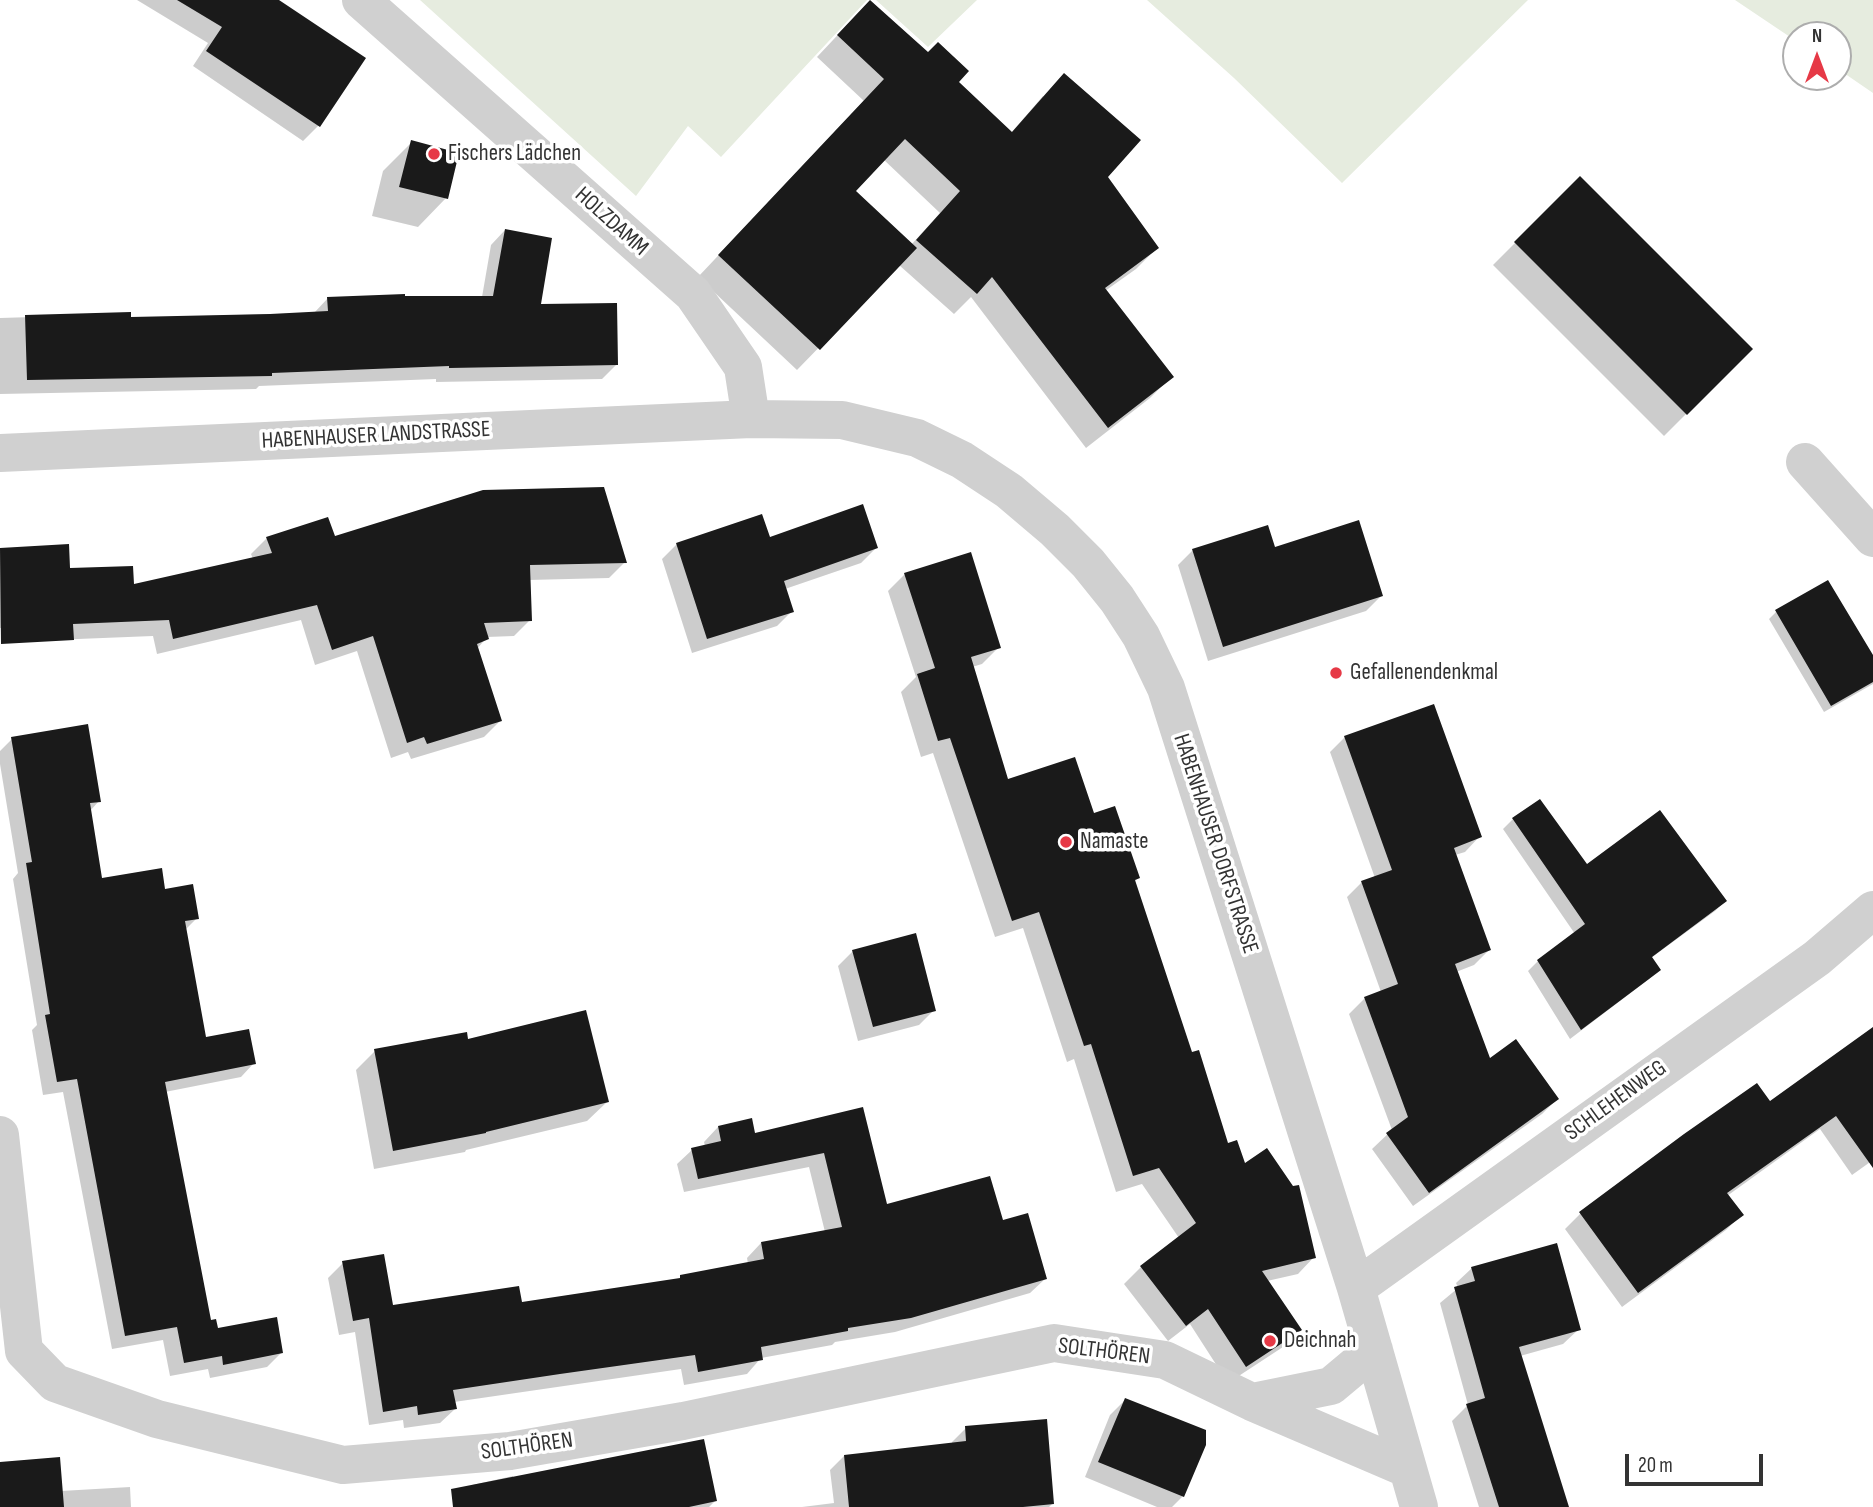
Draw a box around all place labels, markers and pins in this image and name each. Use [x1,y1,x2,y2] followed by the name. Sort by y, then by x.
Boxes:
[448,140,581,168] place label: Fischers Lädchen
[426,146,442,162] marker: Fischers Lädchen
[1350,659,1498,687] place label: Gefallenendenkmal
[1328,665,1344,681] marker: Gefallenendenkmal
[1080,828,1149,856] place label: Namaste
[1058,834,1074,850] marker: Namaste
[1284,1327,1356,1355] place label: Deichnah
[1262,1333,1278,1349] marker: Deichnah

